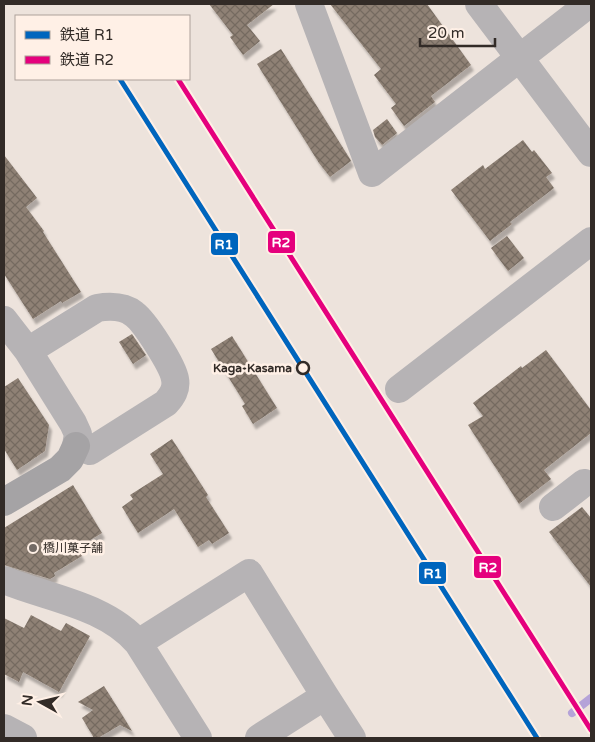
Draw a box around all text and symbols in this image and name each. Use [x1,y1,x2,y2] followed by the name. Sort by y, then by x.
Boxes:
[15,15,190,80] legend
[420,15,495,47] scale bar
[428,24,465,42] text: 20 m
[60,26,114,44] text: 鉄道 R1
[60,51,114,69] text: 鉄道 R2
[267,230,296,254] line badge: R2
[210,232,239,256] line badge: R1
[272,234,291,251] text: R2
[215,236,233,253] text: R1
[213,361,292,376] place label: Kaga-Kasama
[296,361,310,375] marker: Kaga-Kasama
[43,541,103,555] place label: 橋川菓子舗
[27,542,39,554] marker: 橋川菓子舗
[473,555,502,579] line badge: R2
[479,559,498,576] text: R2
[418,561,447,585] line badge: R1
[424,565,442,582] text: R1
[15,677,65,727] north arrow
[18,694,37,707] text: N

